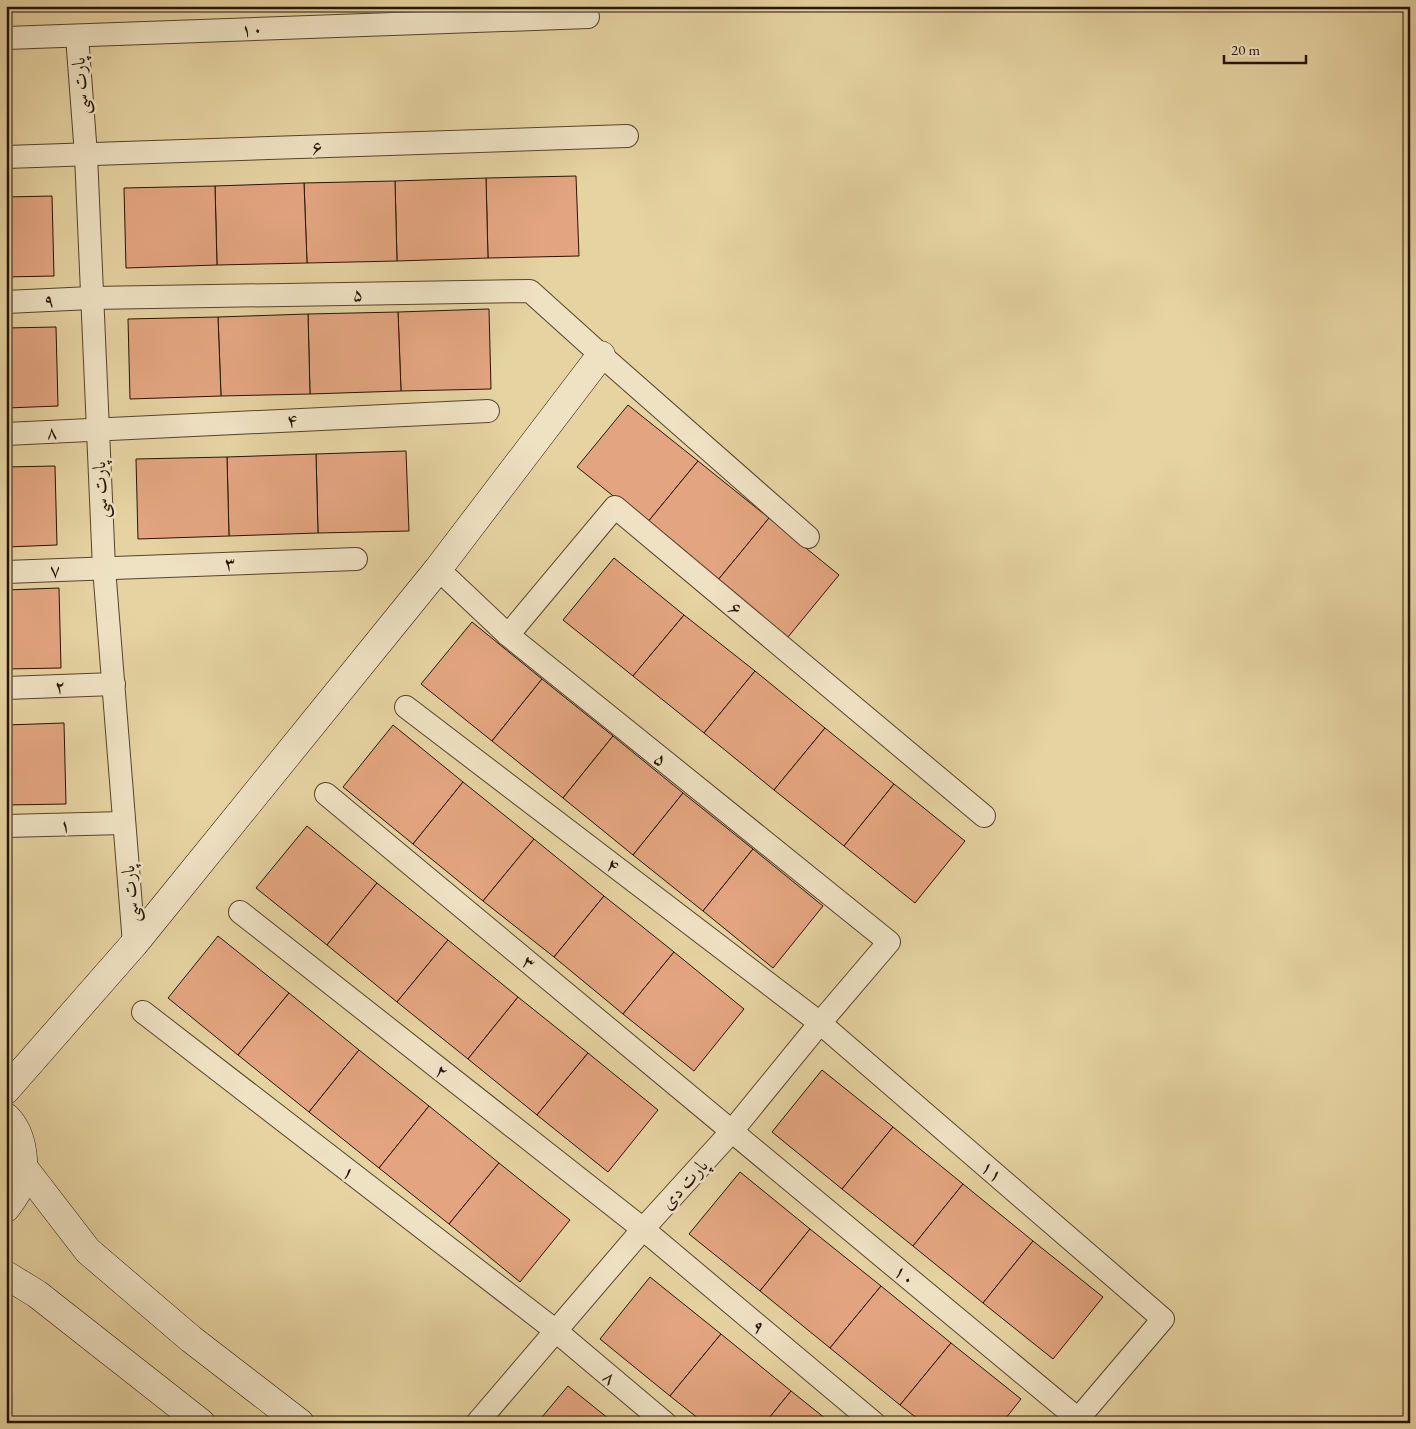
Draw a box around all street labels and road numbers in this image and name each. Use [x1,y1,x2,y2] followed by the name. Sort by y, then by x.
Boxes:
[240,16,264,42] street label: ۱۰
[65,55,95,115] street label: پارت سی
[311,134,323,160] street label: ۶
[352,281,364,307] street label: ۵
[43,287,55,313] street label: ۹
[286,407,298,433] street label: ۴
[46,419,58,445] street label: ۸
[86,459,115,519] street label: پارت سی
[224,550,236,576] street label: ۳
[49,557,61,583] street label: ۷
[724,595,748,621] street label: ۶
[54,673,66,699] street label: ۲
[649,746,673,772] street label: ۵
[59,812,71,838] street label: ۱
[601,852,625,878] street label: ۴
[115,863,146,924] street label: پارت سی
[517,949,541,975] street label: ۳
[430,1058,454,1084] street label: ۲
[655,1152,715,1215] street label: پارت دی
[975,1154,1009,1188] street label: ۱۱
[337,1159,361,1185] street label: ۱
[888,1258,922,1292] street label: ۱۰
[747,1313,771,1339] street label: ۹
[598,1364,622,1390] street label: ۸

